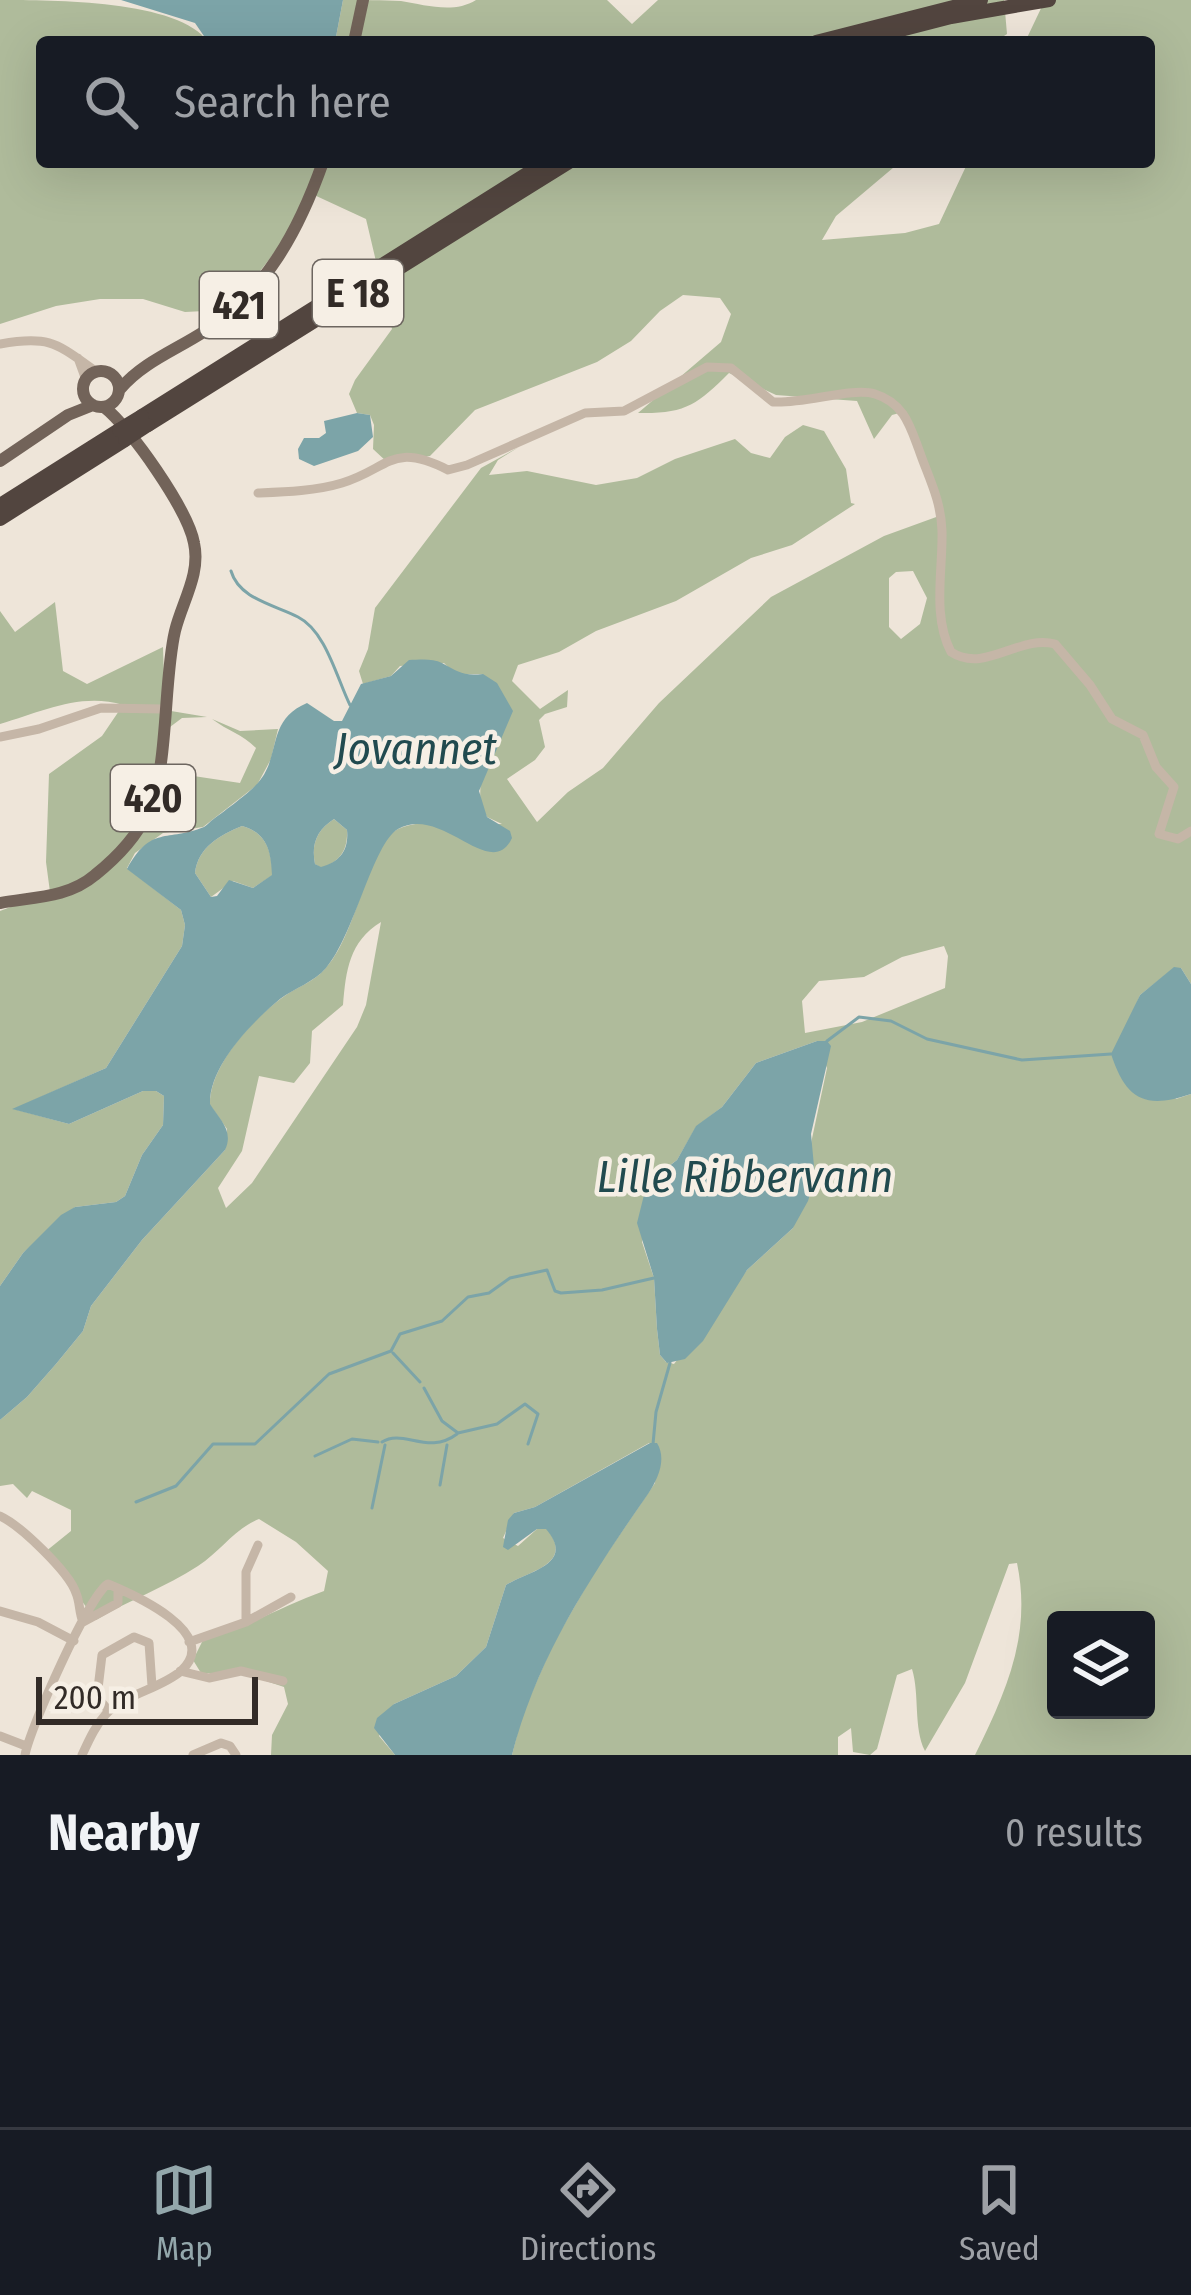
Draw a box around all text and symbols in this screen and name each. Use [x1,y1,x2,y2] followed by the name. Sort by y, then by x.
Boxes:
[36,36,1155,168] search box
[78,69,144,135] icon: search
[174,75,391,129] text: Search here
[313,260,403,326] road number: E 18
[200,272,278,338] road number: 421
[332,722,497,776] water label: Jovannet
[111,765,195,831] road number: 420
[597,1150,893,1204] water label: Lille Ribbervann
[1047,1611,1155,1719] map controls
[1047,1611,1155,1719] button: layers
[36,1671,258,1724] scale bar
[54,1678,136,1718] text: 200 m
[48,1802,200,1864] text: Nearby
[1005,1810,1143,1856] text: 0 results
[151,2157,217,2269] tab: Map
[520,2157,656,2269] tab: Directions
[959,2157,1040,2269] tab: Saved

